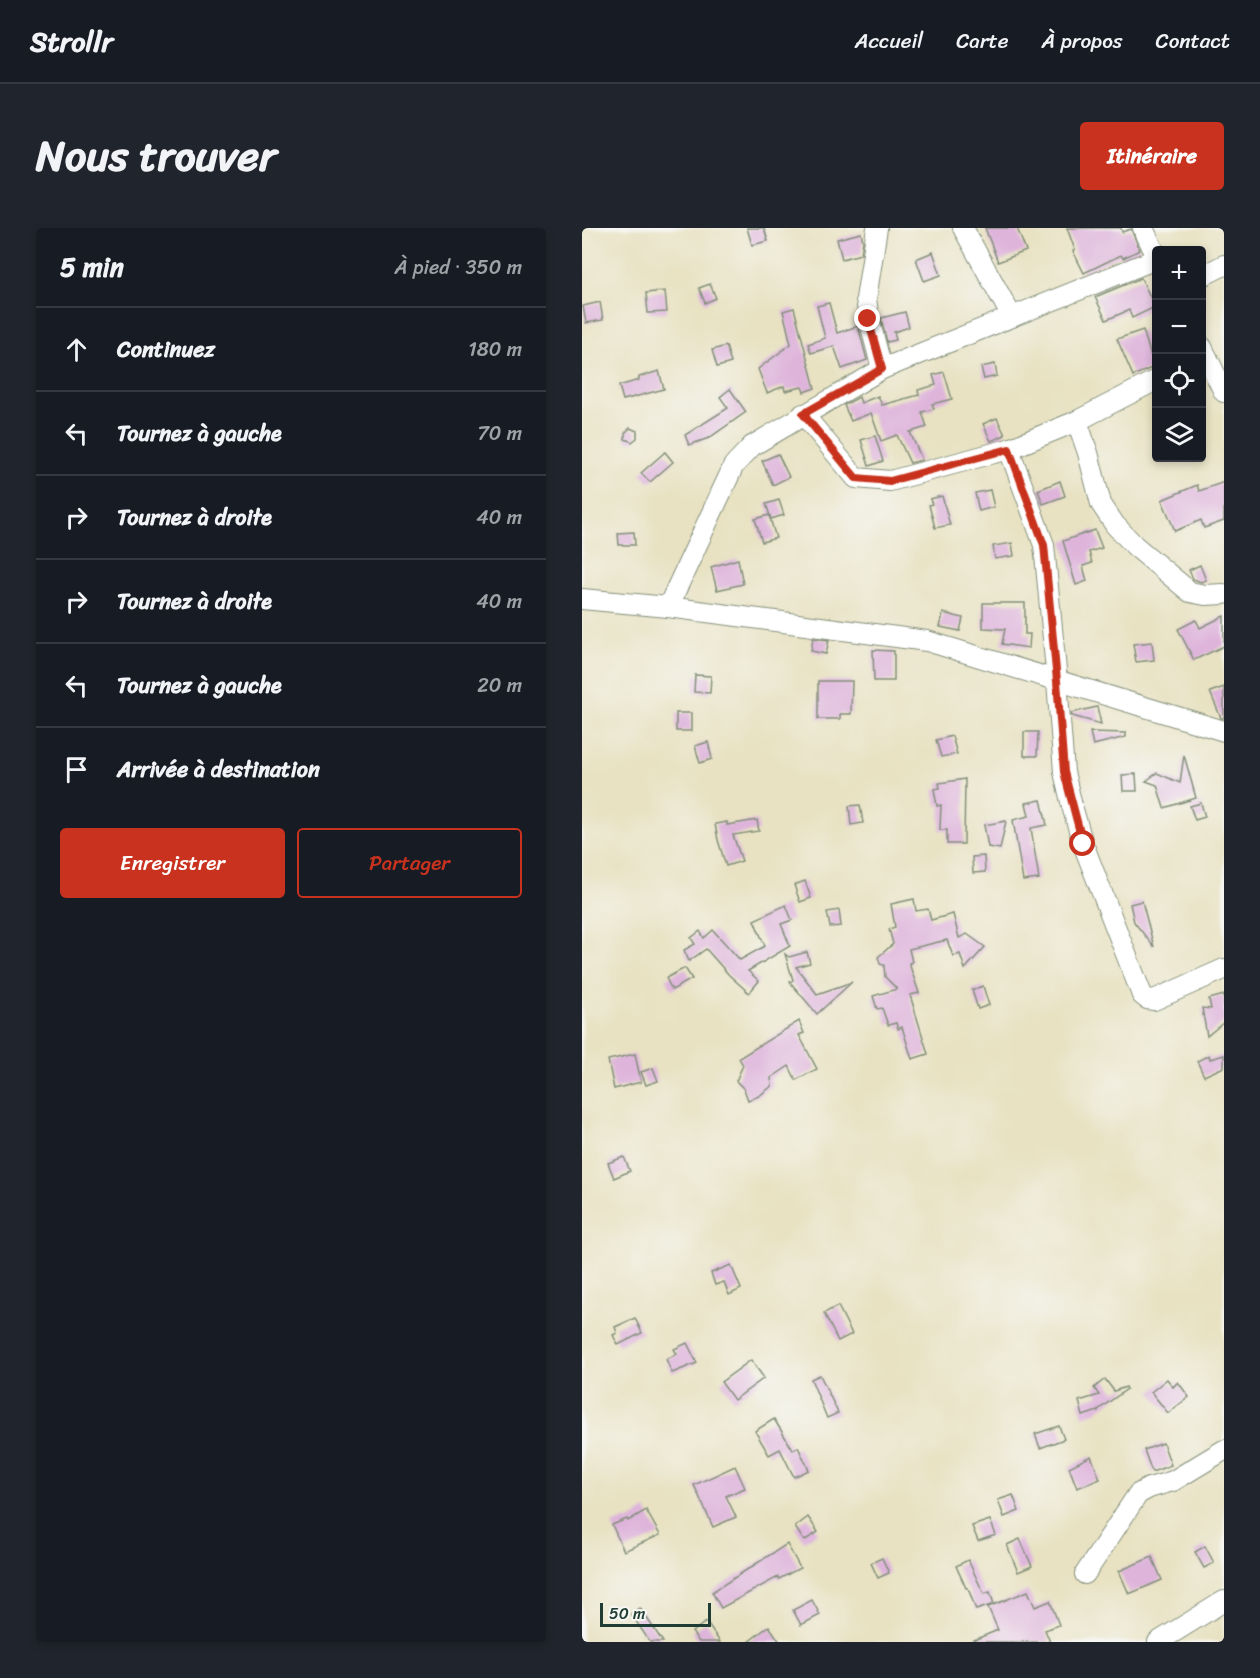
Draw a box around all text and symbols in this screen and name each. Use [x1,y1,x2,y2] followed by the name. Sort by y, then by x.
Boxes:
[30,17,113,66] text: Strollr
[855,22,923,60] text: Accueil
[956,22,1009,60] text: Carte
[1042,22,1123,60] text: À propos
[1156,22,1230,60] text: Contact
[36,119,276,193] text: Nous trouver
[1080,122,1224,190] button: Itinéraire
[60,244,124,290] text: 5 min
[1152,246,1206,462] map controls
[1152,246,1206,300] button: +
[395,250,522,285] text: À pied · 350 m
[1152,300,1206,354] button: −
[854,305,880,331] route end
[117,330,215,369] text: Continuez
[468,332,522,367] text: 180 m
[60,333,93,366] icon: ahead
[1152,354,1206,408] button: locate
[1152,408,1206,462] button: layers
[117,414,282,453] text: Tournez à gauche
[477,416,522,451] text: 70 m
[60,417,93,450] icon: left
[117,498,272,537] text: Tournez à droite
[476,500,522,535] text: 40 m
[60,501,93,534] icon: right
[117,582,272,621] text: Tournez à droite
[476,584,522,619] text: 40 m
[60,585,93,618] icon: right
[117,666,282,705] text: Tournez à gauche
[477,668,522,703] text: 20 m
[60,669,93,702] icon: left
[117,750,320,789] text: Arrivée à destination
[60,753,93,786] icon: arrive
[60,828,285,898] button: Enregistrer
[297,828,522,898] button: Partager
[1069,830,1095,856] route start
[609,1599,645,1628] text: 50 m
[600,1600,711,1628] scale bar

